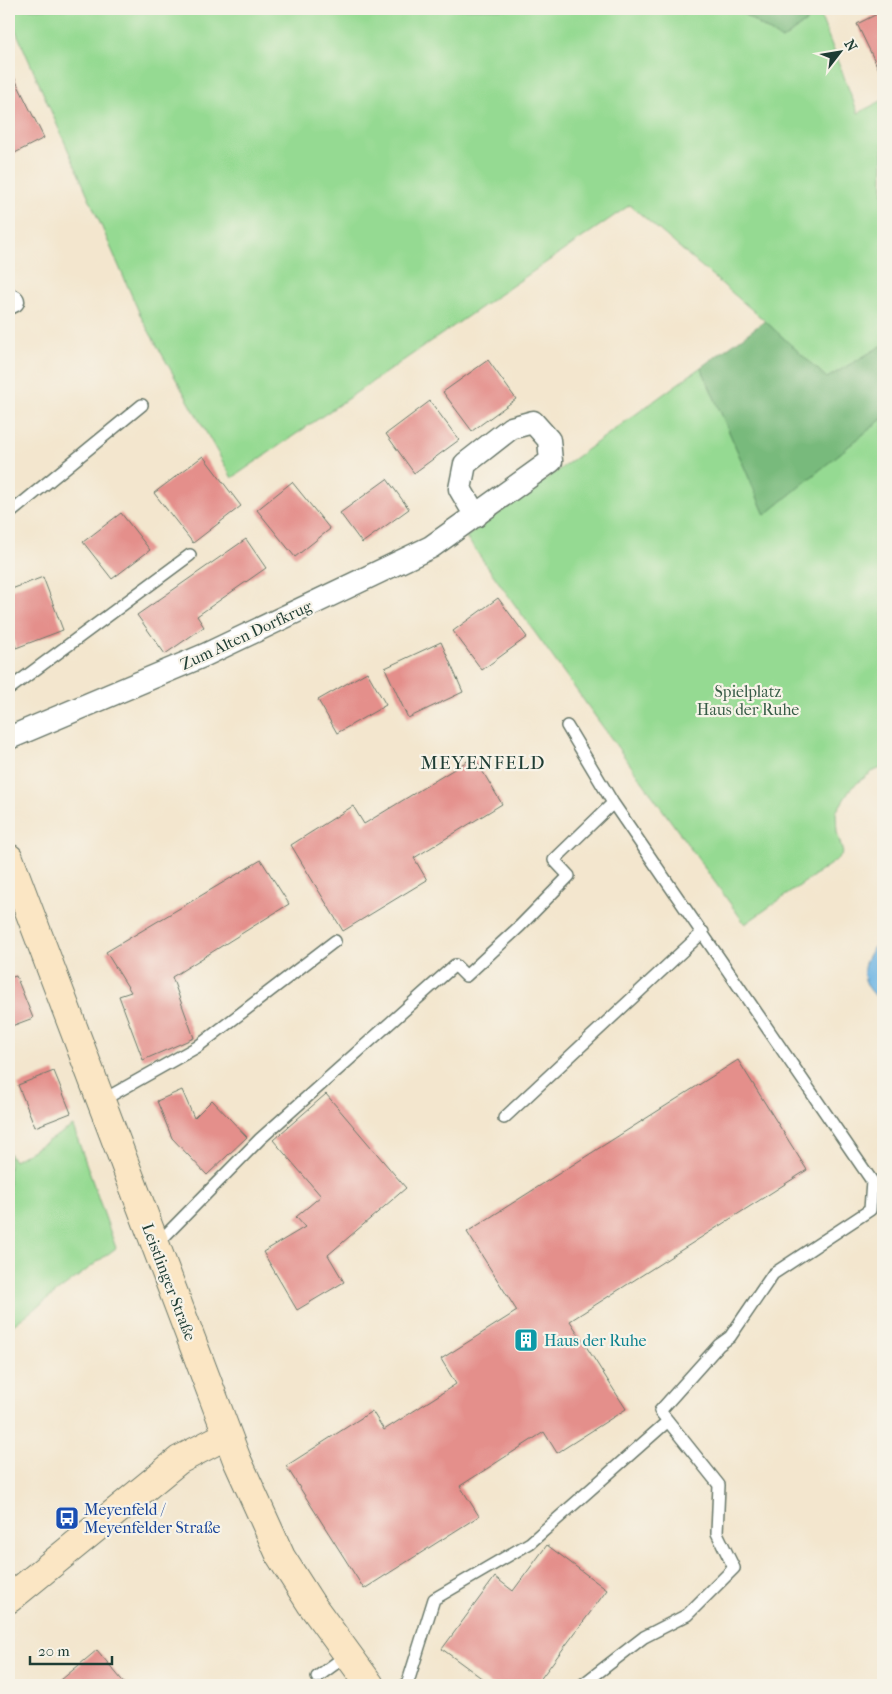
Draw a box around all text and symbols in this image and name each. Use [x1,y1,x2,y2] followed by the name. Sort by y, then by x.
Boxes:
[814,28,864,78] north arrow
[841,37,861,55] text: N
[177,596,315,674] street label: Zum Alten Dorfkrug
[697,682,799,719] park label: Spielplatz Haus der Ruhe
[421,752,545,774] district label: MEYENFELD
[138,1221,200,1343] street label: Leistlinger Straße
[513,1327,539,1353] building icon: Haus der Ruhe
[544,1331,647,1350] place label: Haus der Ruhe
[84,1500,221,1537] place label: Meyenfeld / Meyenfelder Straße
[54,1505,80,1531] bus stop icon: Meyenfeld / Meyenfelder Straße
[30,1634,112,1666] scale bar
[38,1642,70,1660] text: 20 m

